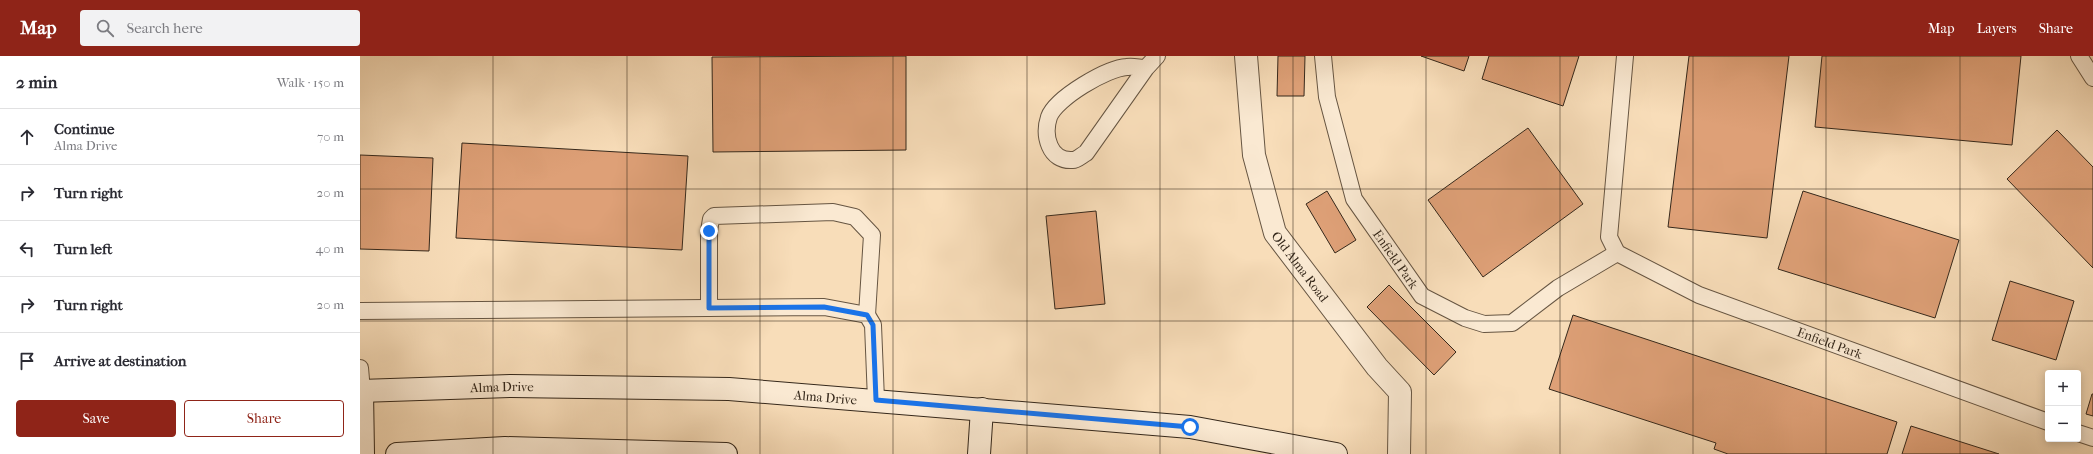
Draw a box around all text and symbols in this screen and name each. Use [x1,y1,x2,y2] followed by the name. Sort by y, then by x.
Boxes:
[80,10,360,46] search box
[20,17,56,39] text: Map
[94,17,116,39] icon: search
[126,19,203,37] text: Search here
[1928,20,1955,37] text: Map
[1977,20,2017,37] text: Layers
[2039,20,2073,37] text: Share
[16,72,57,92] text: 2 min
[277,75,344,90] text: Walk · 150 m
[54,120,114,138] text: Continue
[16,126,38,148] icon: ahead
[317,129,344,144] text: 70 m
[54,138,117,153] text: Alma Drive
[16,182,38,204] icon: right
[54,184,123,202] text: Turn right
[317,185,344,200] text: 20 m
[700,222,718,240] route end
[1370,227,1422,292] street label: Enfield Park
[1269,228,1332,305] street label: Old Alma Road
[16,238,38,260] icon: left
[54,240,112,258] text: Turn left
[316,241,344,256] text: 40 m
[16,294,38,316] icon: right
[54,296,123,314] text: Turn right
[317,297,344,312] text: 20 m
[1795,324,1865,361] street label: Enfield Park
[16,350,38,372] icon: arrive
[54,352,186,370] text: Arrive at destination
[2045,370,2081,442] map controls
[2045,370,2081,406] button: +
[469,378,534,395] street label: Alma Drive
[792,387,858,407] street label: Alma Drive
[16,400,176,437] button: Save
[184,400,344,437] button: Share
[2045,406,2081,442] button: −
[1181,418,1199,436] route start

